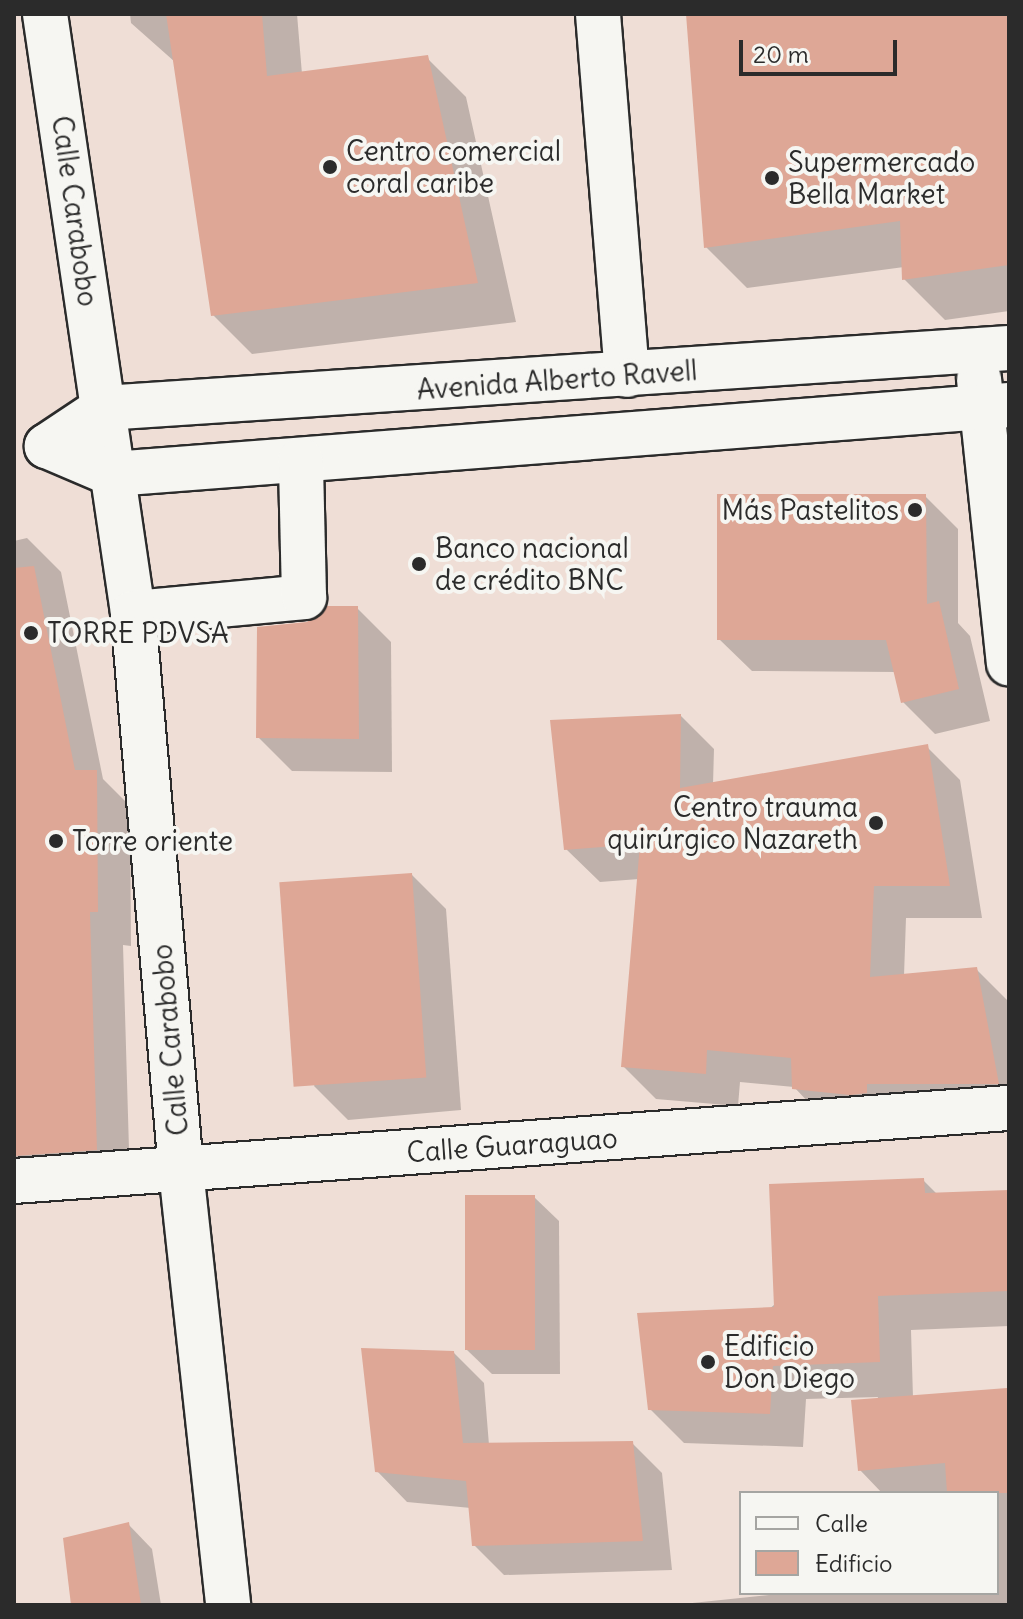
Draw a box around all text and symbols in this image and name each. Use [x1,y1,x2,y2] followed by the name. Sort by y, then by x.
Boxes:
[743,24,901,74] scale bar
[753,39,809,69] text: 20 m
[45,114,105,308] street label: Calle Carabobo
[346,134,561,200] place label: Centro comercial coral caribe
[788,145,975,211] place label: Supermercado Bella Market
[321,158,339,176] marker: Centro comercial coral caribe
[763,169,781,187] marker: Supermercado Bella Market
[416,353,698,407] street label: Avenida Alberto Ravell
[722,493,899,527] place label: Más Pastelitos
[906,501,924,519] marker: Más Pastelitos
[435,531,629,597] place label: Banco nacional de crédito BNC
[410,555,428,573] marker: Banco nacional de crédito BNC
[47,616,229,650] place label: TORRE PDVSA
[22,624,40,642] marker: TORRE PDVSA
[607,790,858,856] place label: Centro trauma quirúrgico Nazareth
[865,812,887,834] marker: Centro trauma quirúrgico Nazareth
[72,824,233,858] place label: Torre oriente
[47,832,65,850] marker: Torre oriente
[145,943,195,1137] street label: Calle Carabobo
[405,1121,619,1169] street label: Calle Guaraguao
[724,1329,855,1395] place label: Edificio Don Diego
[699,1353,717,1371] marker: Edificio Don Diego
[739,1491,999,1595] legend
[815,1508,868,1538] text: Calle
[815,1548,893,1578] text: Edificio

